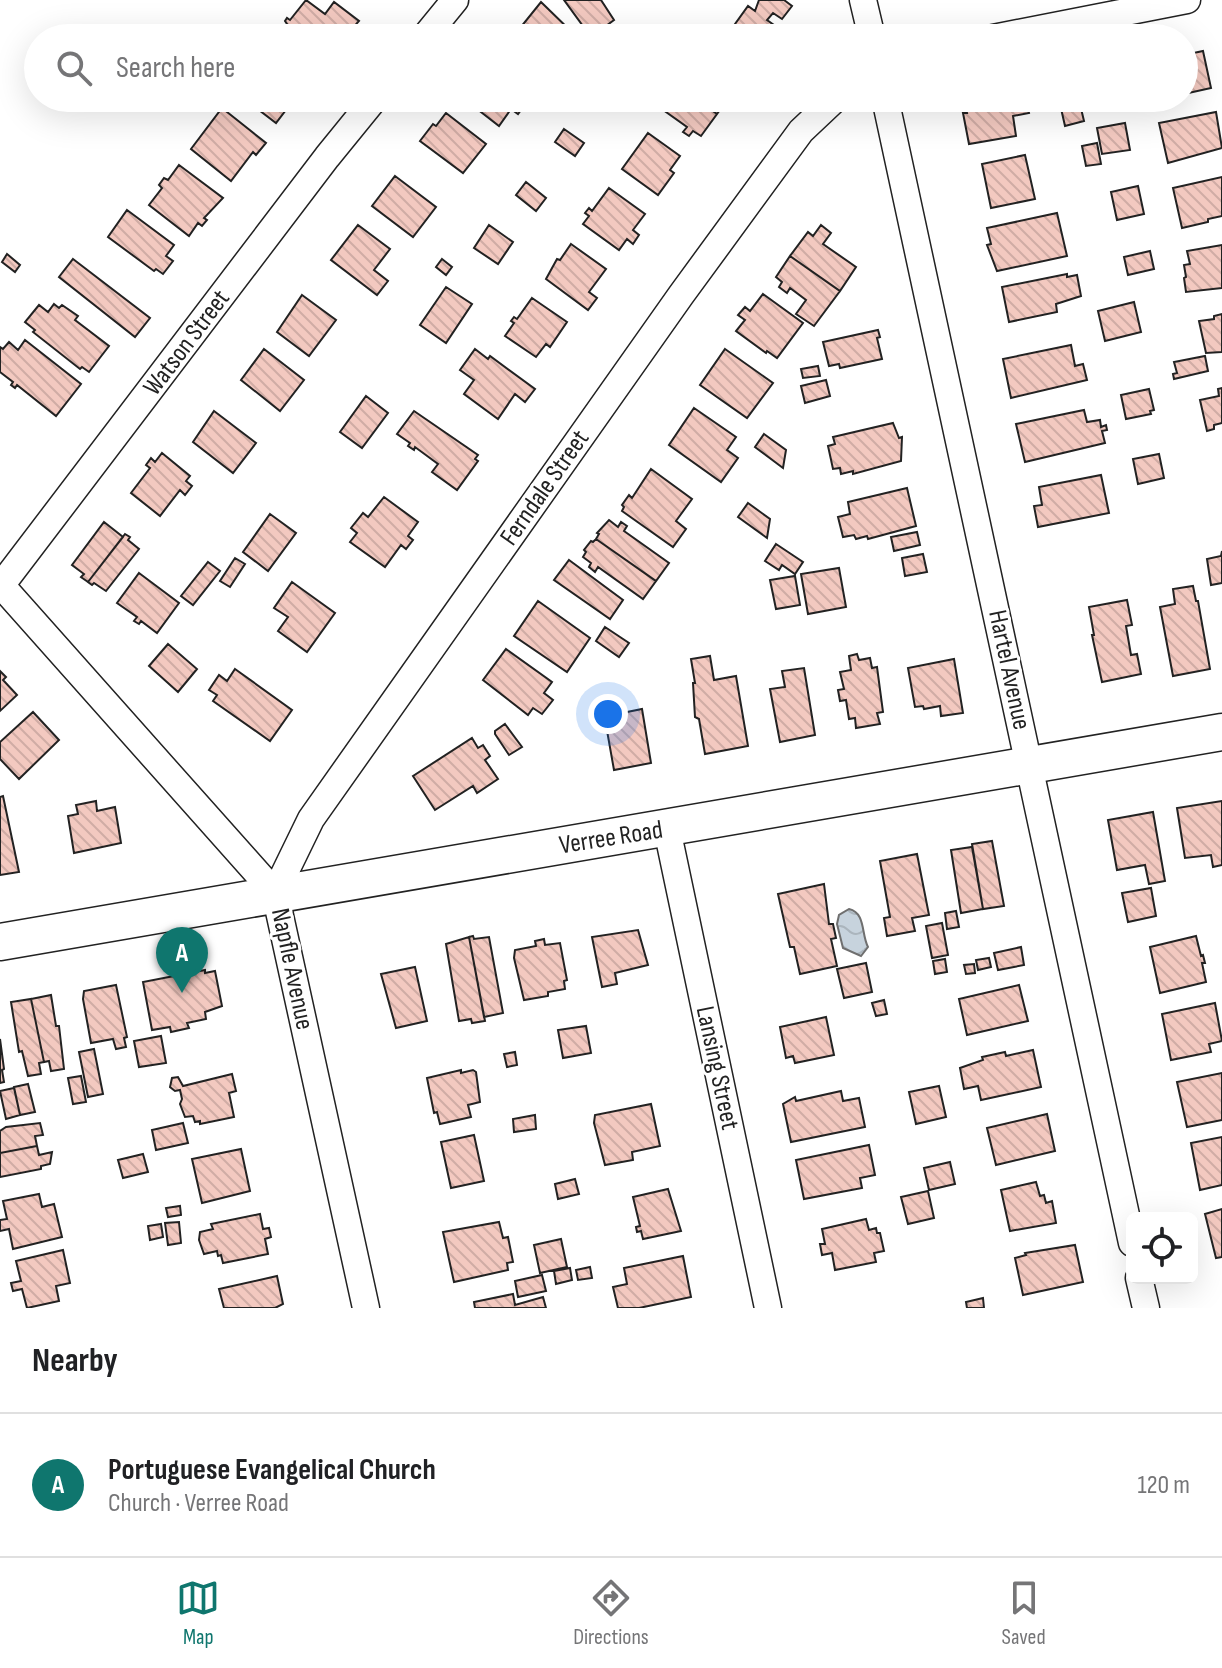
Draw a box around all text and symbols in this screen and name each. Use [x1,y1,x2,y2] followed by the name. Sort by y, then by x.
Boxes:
[24,24,1198,112] search box
[52,46,96,90] icon: search
[116,50,235,86] text: Search here
[137,284,237,402] street label: Watson Street
[494,424,596,552] street label: Ferndale Street
[981,607,1037,733] street label: Hartel Avenue
[588,694,628,734] your location
[557,815,665,861] street label: Verree Road
[264,905,320,1033] street label: Napfle Avenue
[156,927,208,993] pin: A
[689,1003,745,1133] street label: Lansing Street
[1126,1212,1198,1284] map controls
[1126,1212,1198,1284] button: locate
[32,1340,118,1381] text: Nearby
[108,1452,436,1488] text: Portuguese Evangelical Church
[52,1470,64,1501] text: A
[1137,1470,1190,1501] text: 120 m
[108,1488,289,1519] text: Church · Verree Road
[176,1576,220,1651] tab: Map
[573,1576,649,1651] tab: Directions
[1002,1576,1046,1651] tab: Saved

